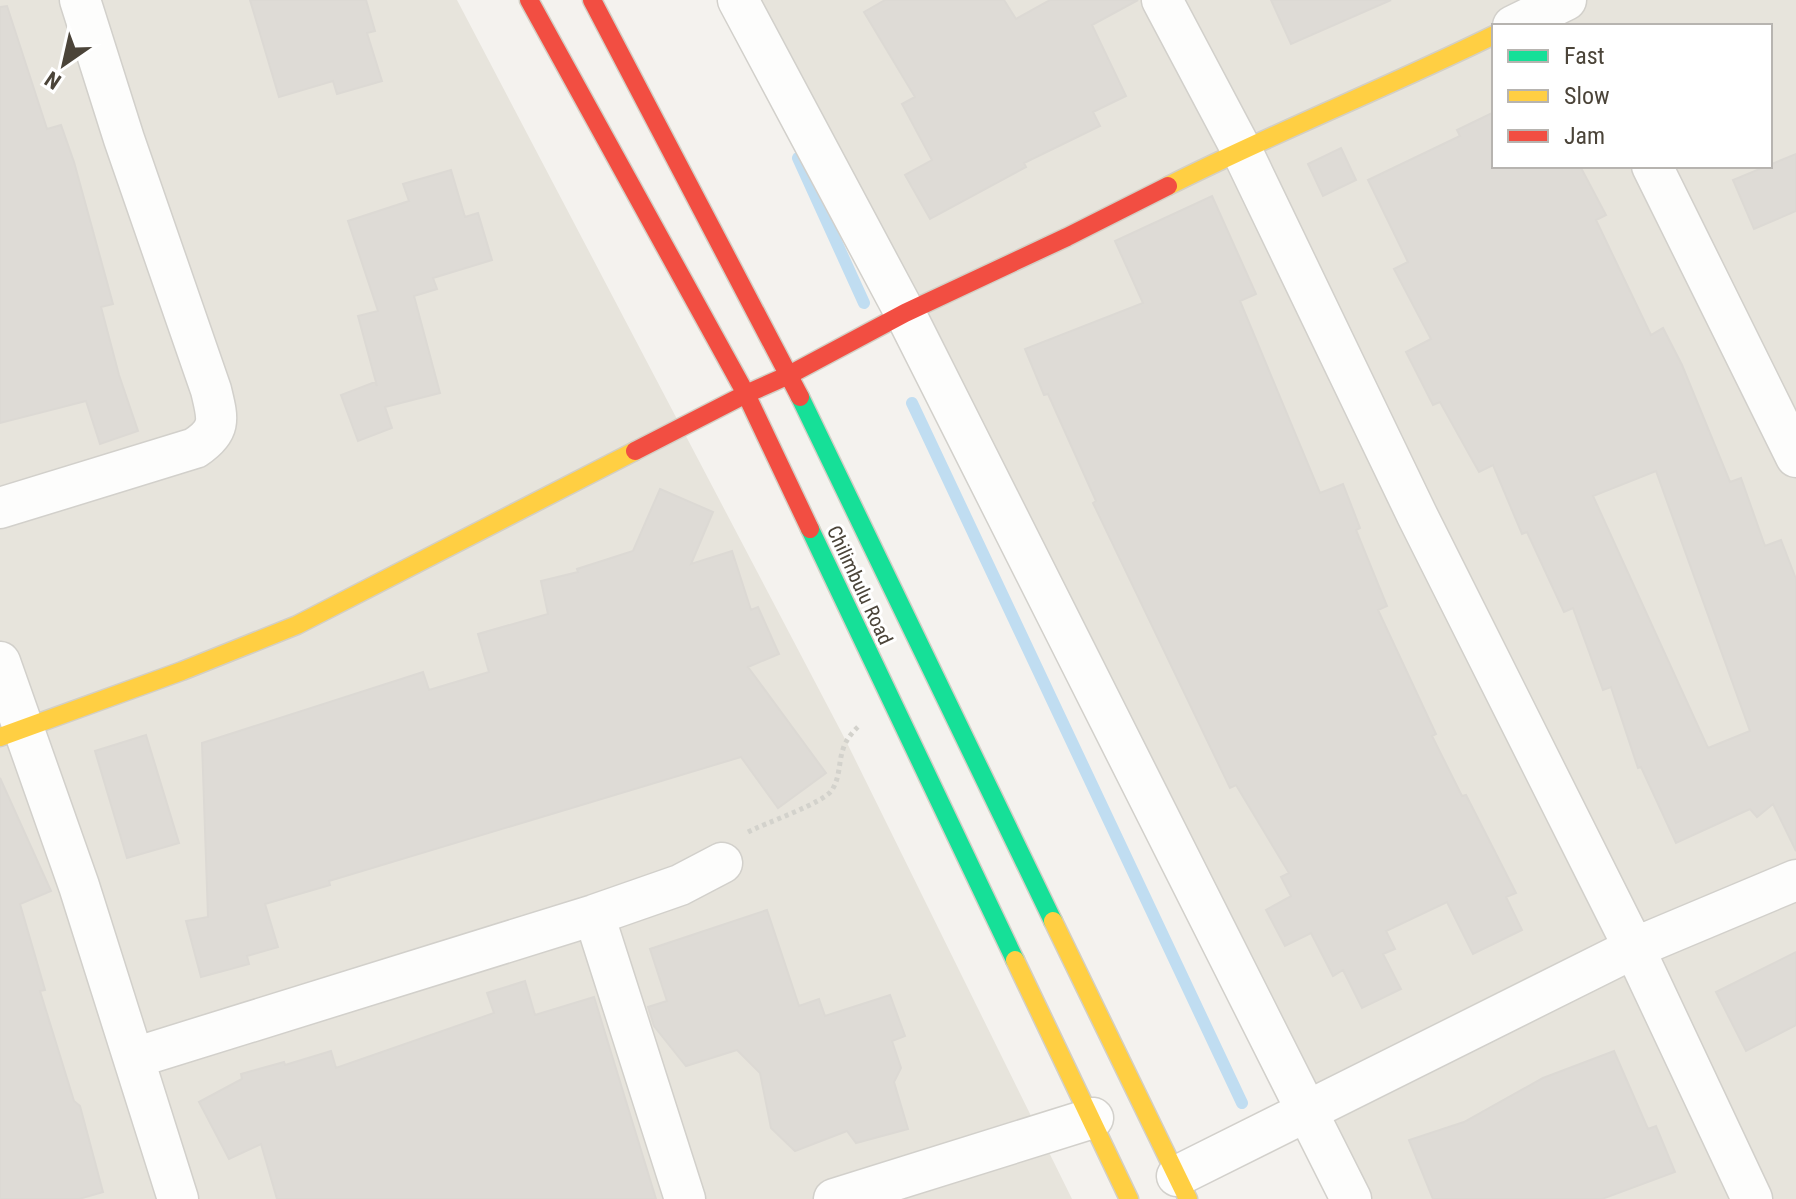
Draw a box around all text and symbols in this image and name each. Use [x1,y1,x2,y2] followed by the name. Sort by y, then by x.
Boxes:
[24,24,104,104] north arrow
[1492,24,1772,168] legend
[1564,42,1605,70] text: Fast
[41,66,66,94] text: N
[1564,82,1610,110] text: Slow
[1564,122,1605,150] text: Jam
[822,522,898,648] street label: Chilimbulu Road

